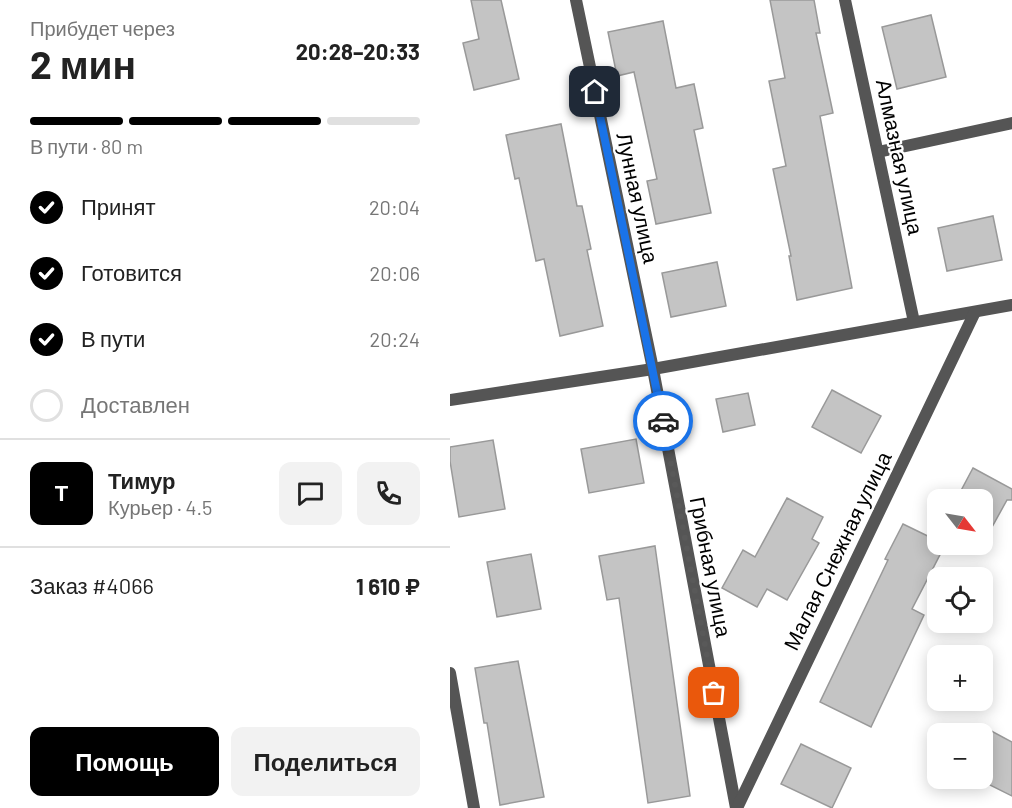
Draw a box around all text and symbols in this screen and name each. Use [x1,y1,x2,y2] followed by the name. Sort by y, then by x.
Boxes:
[30,16,175,40] text: Прибудет через
[296,38,420,64] text: 20:28–20:33
[30,40,136,87] text: 2 мин
[569,66,620,117] pin
[578,75,611,108] icon: home
[872,77,929,237] street label: Алмазная улица
[612,130,665,265] street label: Лунная улица
[30,134,143,158] text: В пути · 80 m
[30,191,63,224] icon: check
[81,193,155,219] text: Принят
[369,195,420,219] text: 20:04
[30,257,63,290] icon: check
[81,259,182,285] text: Готовится
[370,261,420,285] text: 20:06
[30,323,63,356] icon: check
[81,325,145,351] text: В пути
[369,327,420,351] text: 20:24
[81,391,190,417] text: Доставлен
[633,391,693,451] courier
[647,405,680,438] icon: car
[778,447,896,654] street label: Малая Снежная улица
[279,462,342,525] button: chat
[357,462,420,525] button: phone
[108,467,176,493] text: Тимур
[55,479,68,505] text: Т
[927,489,993,555] north arrow
[927,489,993,789] map controls
[108,495,212,519] text: Курьер · 4.5
[686,495,737,639] street label: Грибная улица
[927,567,993,633] button: locate
[30,572,154,598] text: Заказ #4066
[356,573,420,599] text: 1 610 ₽
[927,645,993,711] button: +
[688,667,739,718] pin
[697,676,730,709] icon: bag
[927,723,993,789] button: −
[30,727,219,796] button: Помощь
[231,727,420,796] button: Поделиться

